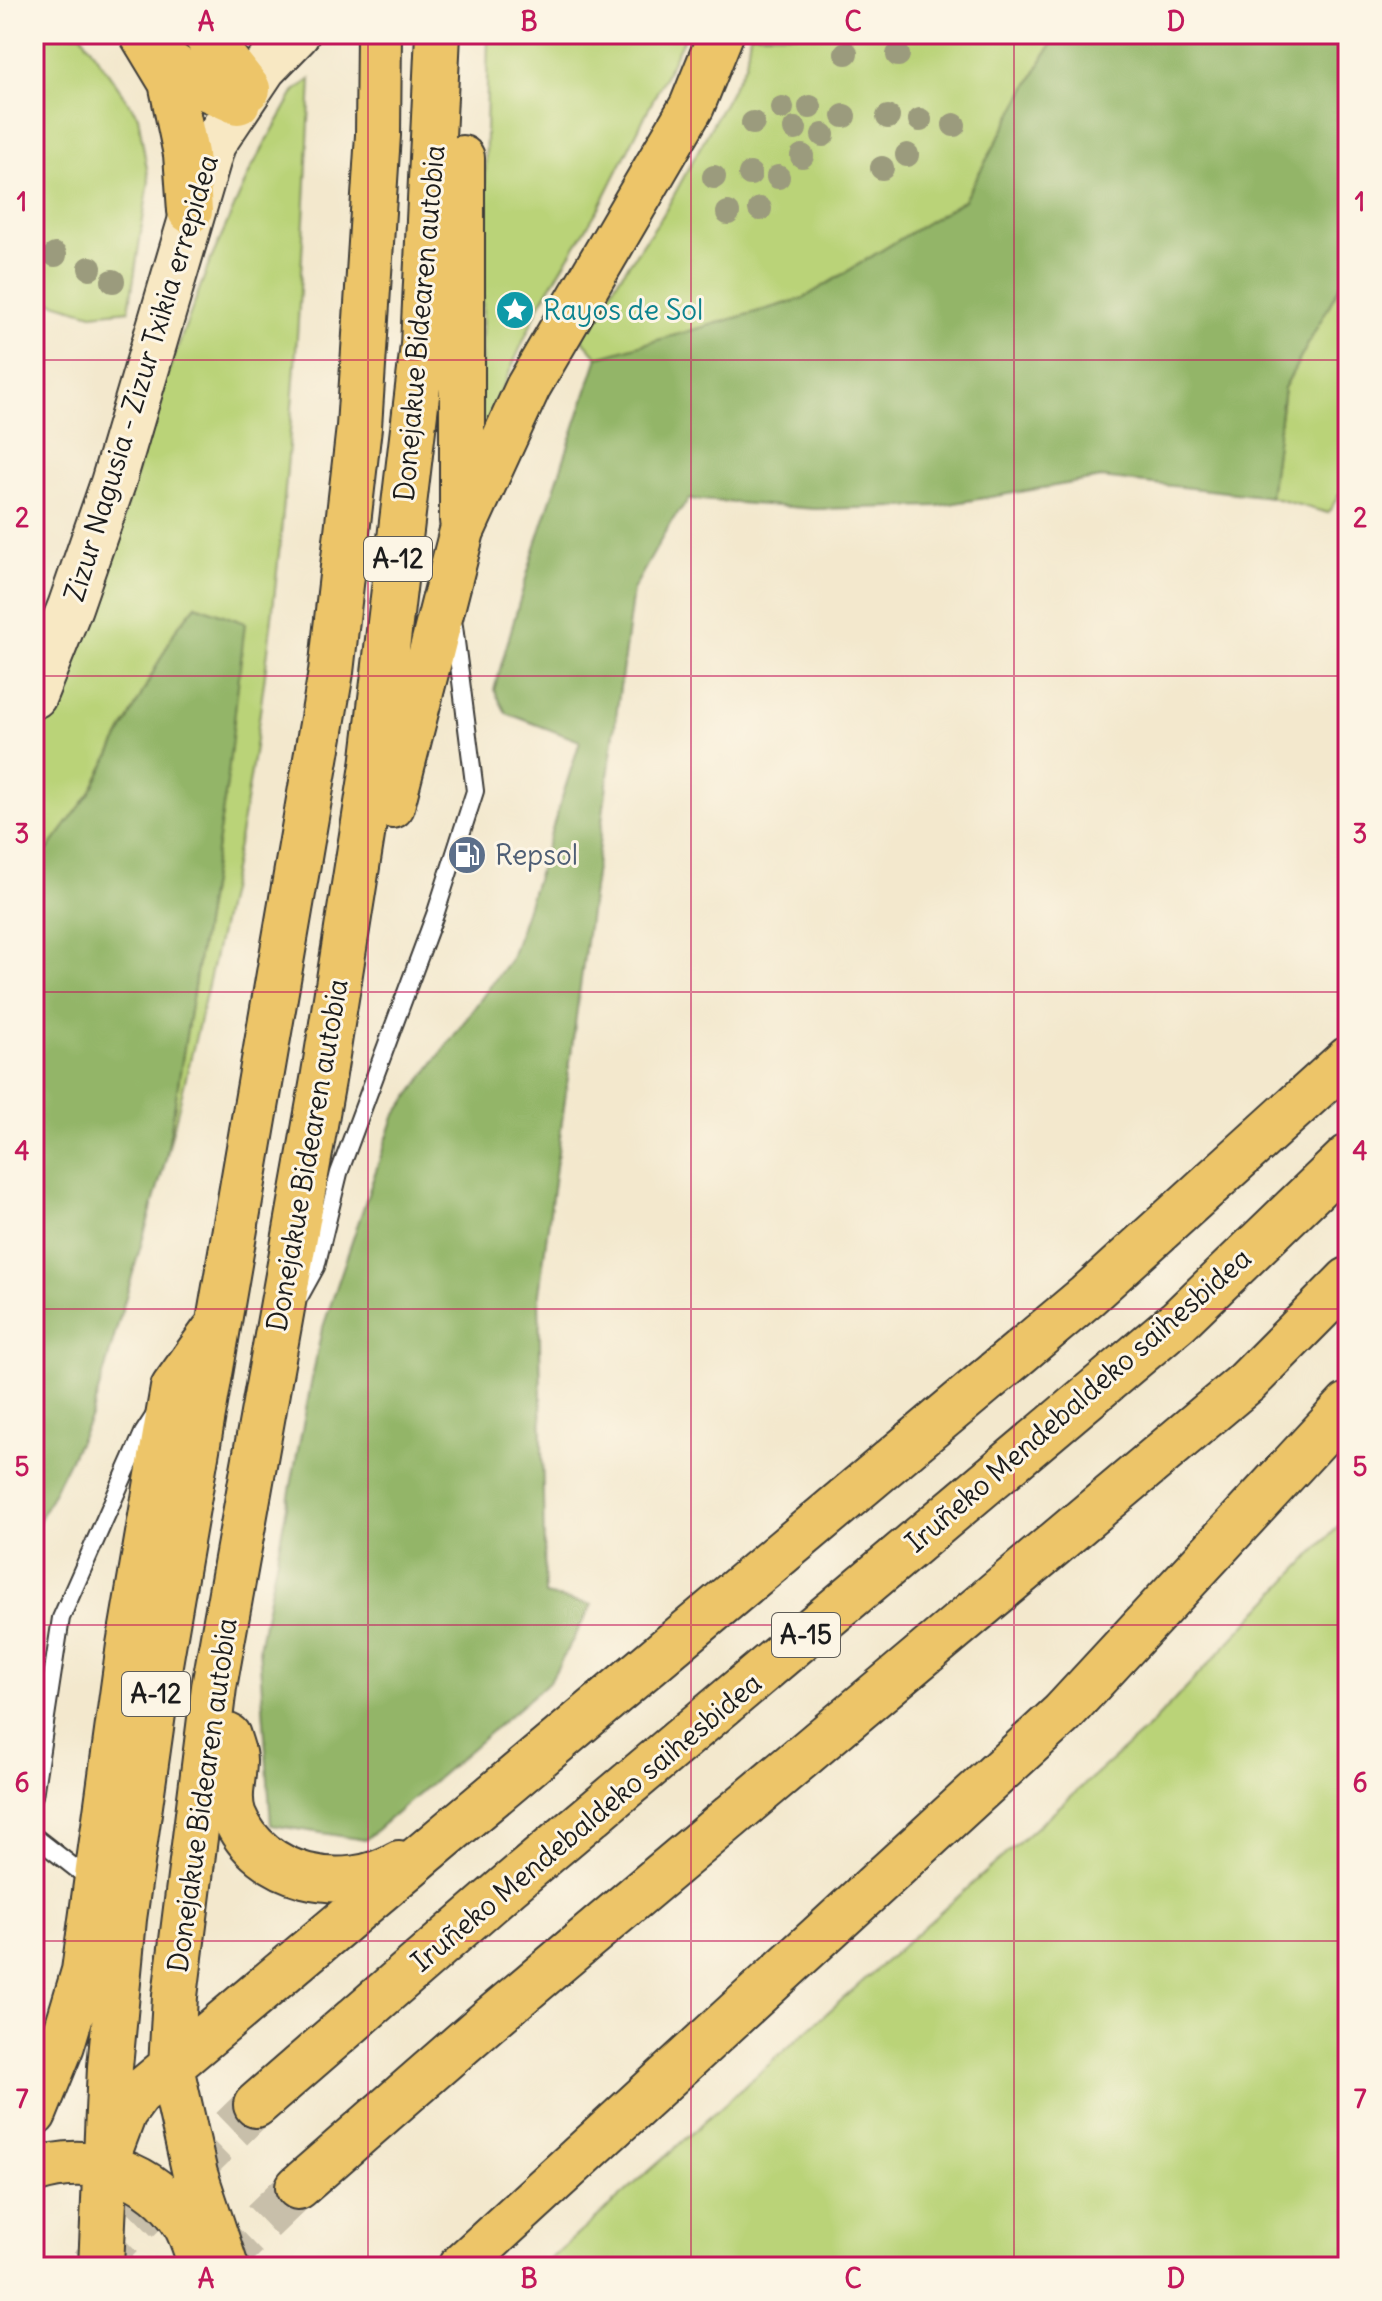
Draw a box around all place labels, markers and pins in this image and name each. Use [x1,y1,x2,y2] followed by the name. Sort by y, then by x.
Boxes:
[494,289,536,331] place icon: Rayos de Sol
[543,292,703,328] place label: Rayos de Sol
[446,834,488,876] fuel station icon: Repsol
[495,837,578,873] place label: Repsol

